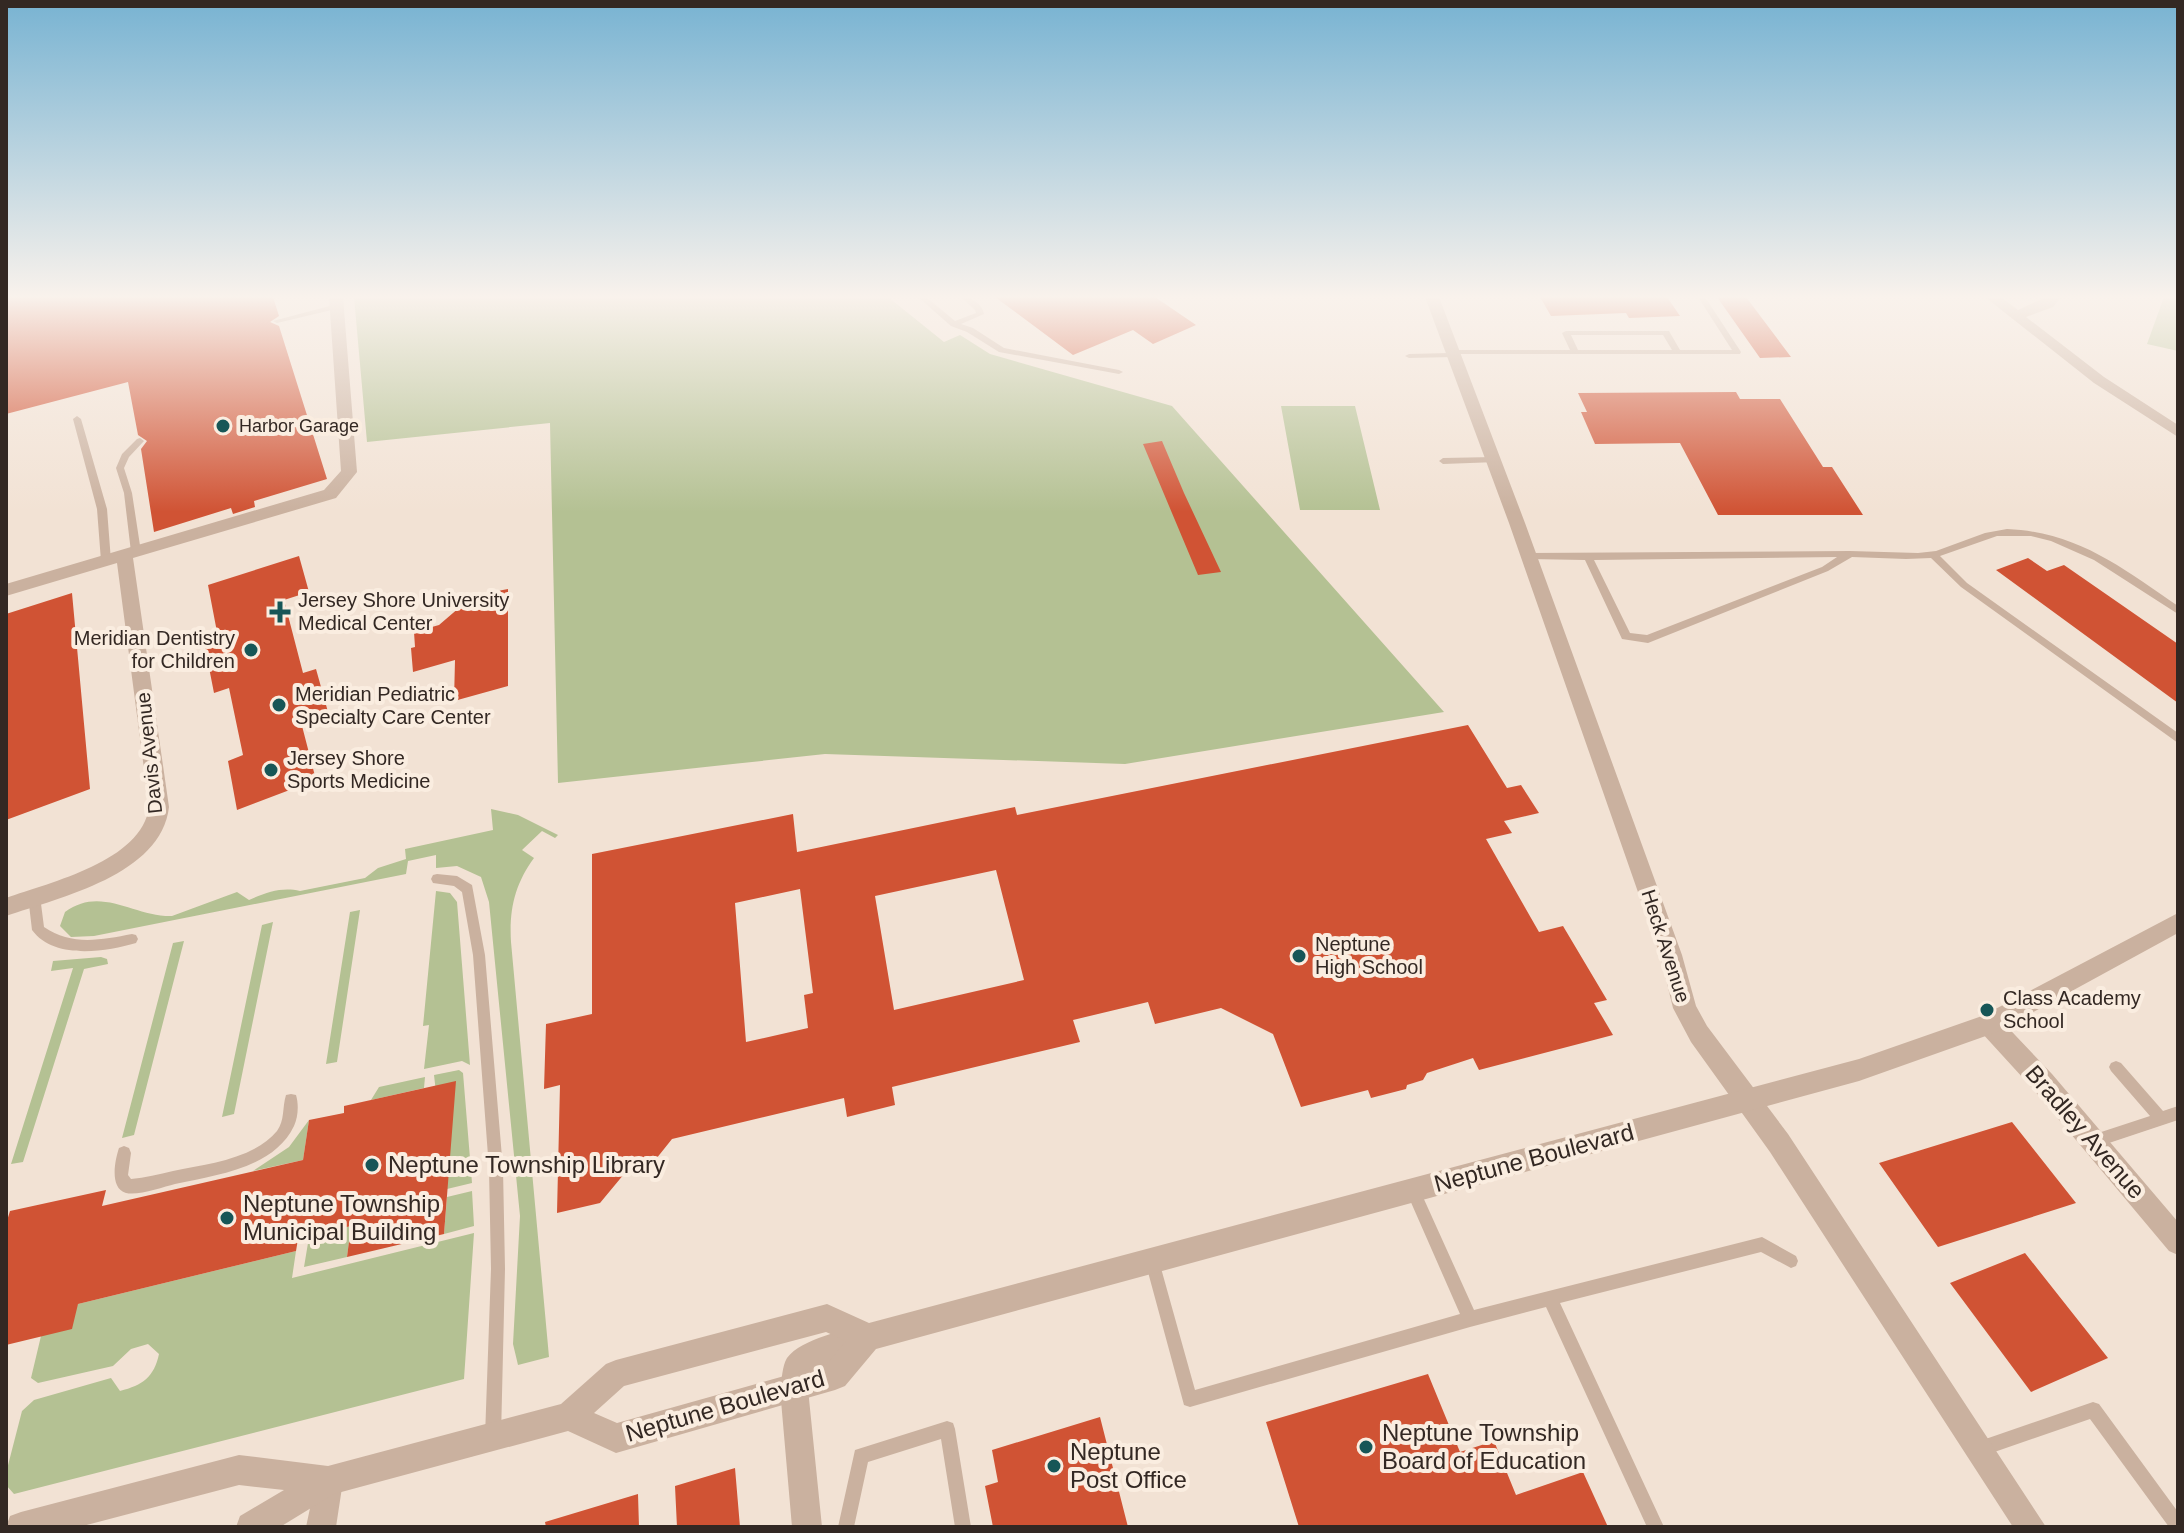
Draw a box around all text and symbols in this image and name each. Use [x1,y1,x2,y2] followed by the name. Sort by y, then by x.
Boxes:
[239,416,359,436] place label: Harbor Garage
[214,417,232,435] marker: Harbor Garage
[298,589,509,634] place label: Jersey Shore University Medical Center
[269,601,291,623] marker: Jersey Shore University Medical Center
[74,627,235,672] place label: Meridian Dentistry for Children
[242,641,260,659] marker: Meridian Dentistry for Children
[295,683,491,728] place label: Meridian Pediatric Specialty Care Center
[132,691,166,815] street label: Davis Avenue
[270,696,288,714] marker: Meridian Pediatric Specialty Care Center
[287,747,430,792] place label: Jersey Shore Sports Medicine
[262,761,280,779] marker: Jersey Shore Sports Medicine
[1637,887,1695,1005] street label: Heck Avenue
[1315,933,1423,978] place label: Neptune High School
[1290,947,1308,965] marker: Neptune High School
[2003,987,2141,1032] place label: Class Academy School
[1978,1001,1996,1019] marker: Class Academy School
[2020,1060,2151,1204] street label: Bradley Avenue
[1431,1118,1637,1197] street label: Neptune Boulevard
[388,1151,665,1178] place label: Neptune Township Library
[363,1156,381,1174] marker: Neptune Township Library
[243,1190,440,1245] place label: Neptune Township Municipal Building
[218,1209,236,1227] marker: Neptune Township Municipal Building
[622,1364,827,1447] street label: Neptune Boulevard
[1382,1419,1586,1474] place label: Neptune Township Board of Education
[1070,1438,1187,1493] place label: Neptune Post Office
[1357,1438,1375,1456] marker: Neptune Township Board of Education
[1045,1457,1063,1475] marker: Neptune Post Office

